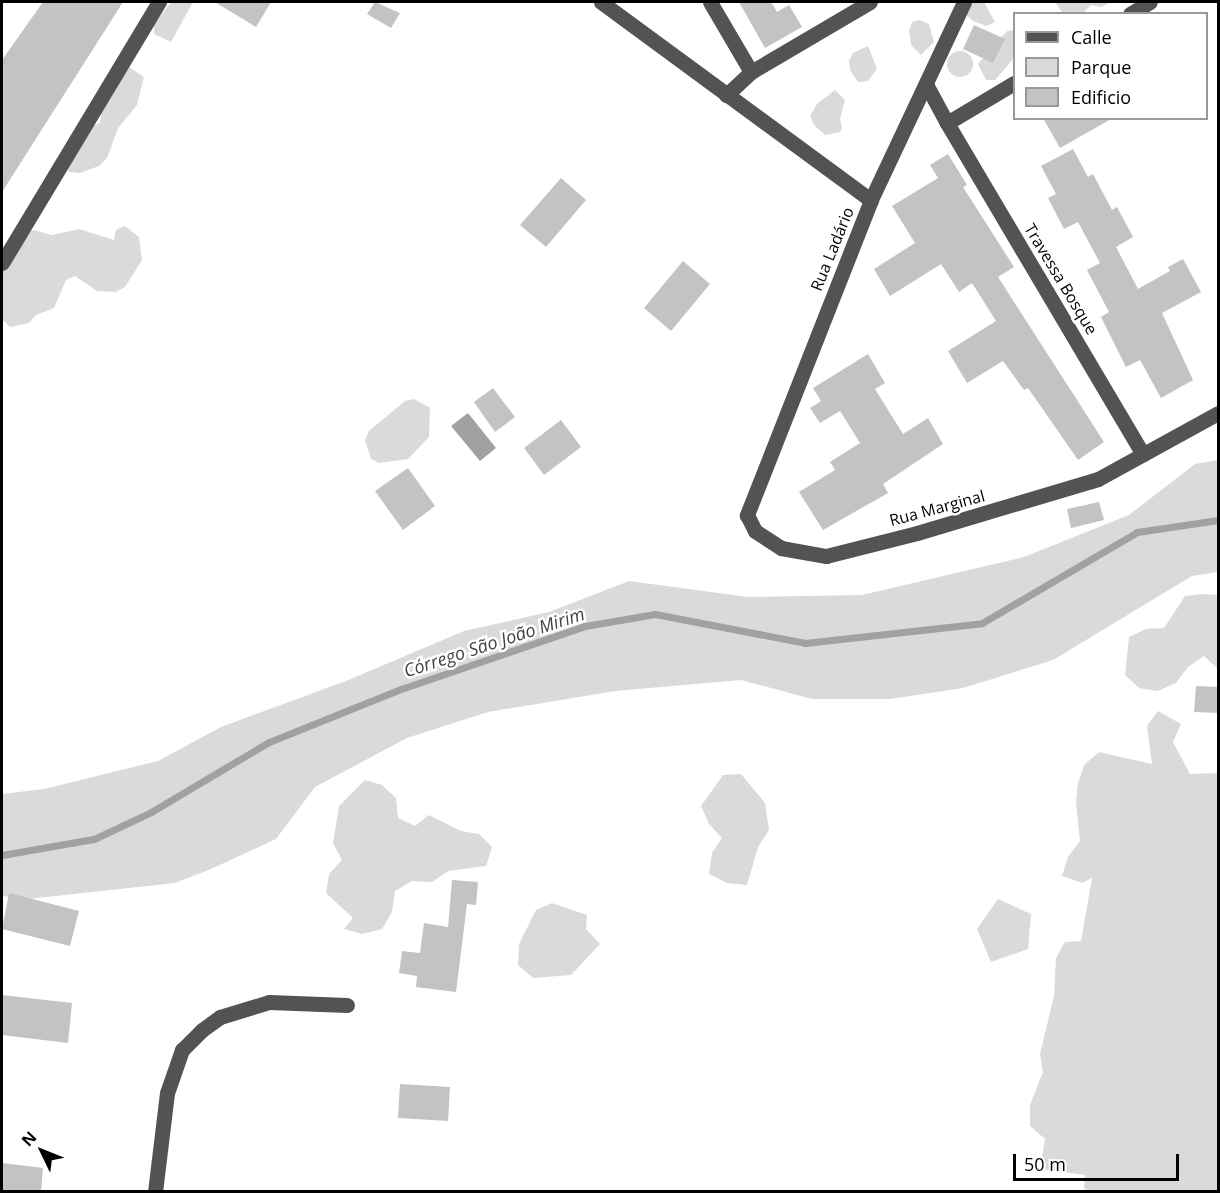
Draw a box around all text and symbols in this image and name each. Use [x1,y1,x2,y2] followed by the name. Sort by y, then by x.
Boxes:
[1013,12,1208,120] legend
[1071,25,1112,49] text: Calle
[1071,55,1131,79] text: Parque
[1071,85,1131,109] text: Edificio
[806,204,858,294] street label: Rua Ladário
[1020,220,1102,338] street label: Travessa Bosque
[887,486,987,530] street label: Rua Marginal
[401,603,587,681] water label: Córrego São João Mirim
[12,1121,72,1181] north arrow
[16,1126,41,1151] text: N
[1016,1142,1182,1180] scale bar
[1024,1152,1066,1176] text: 50 m

